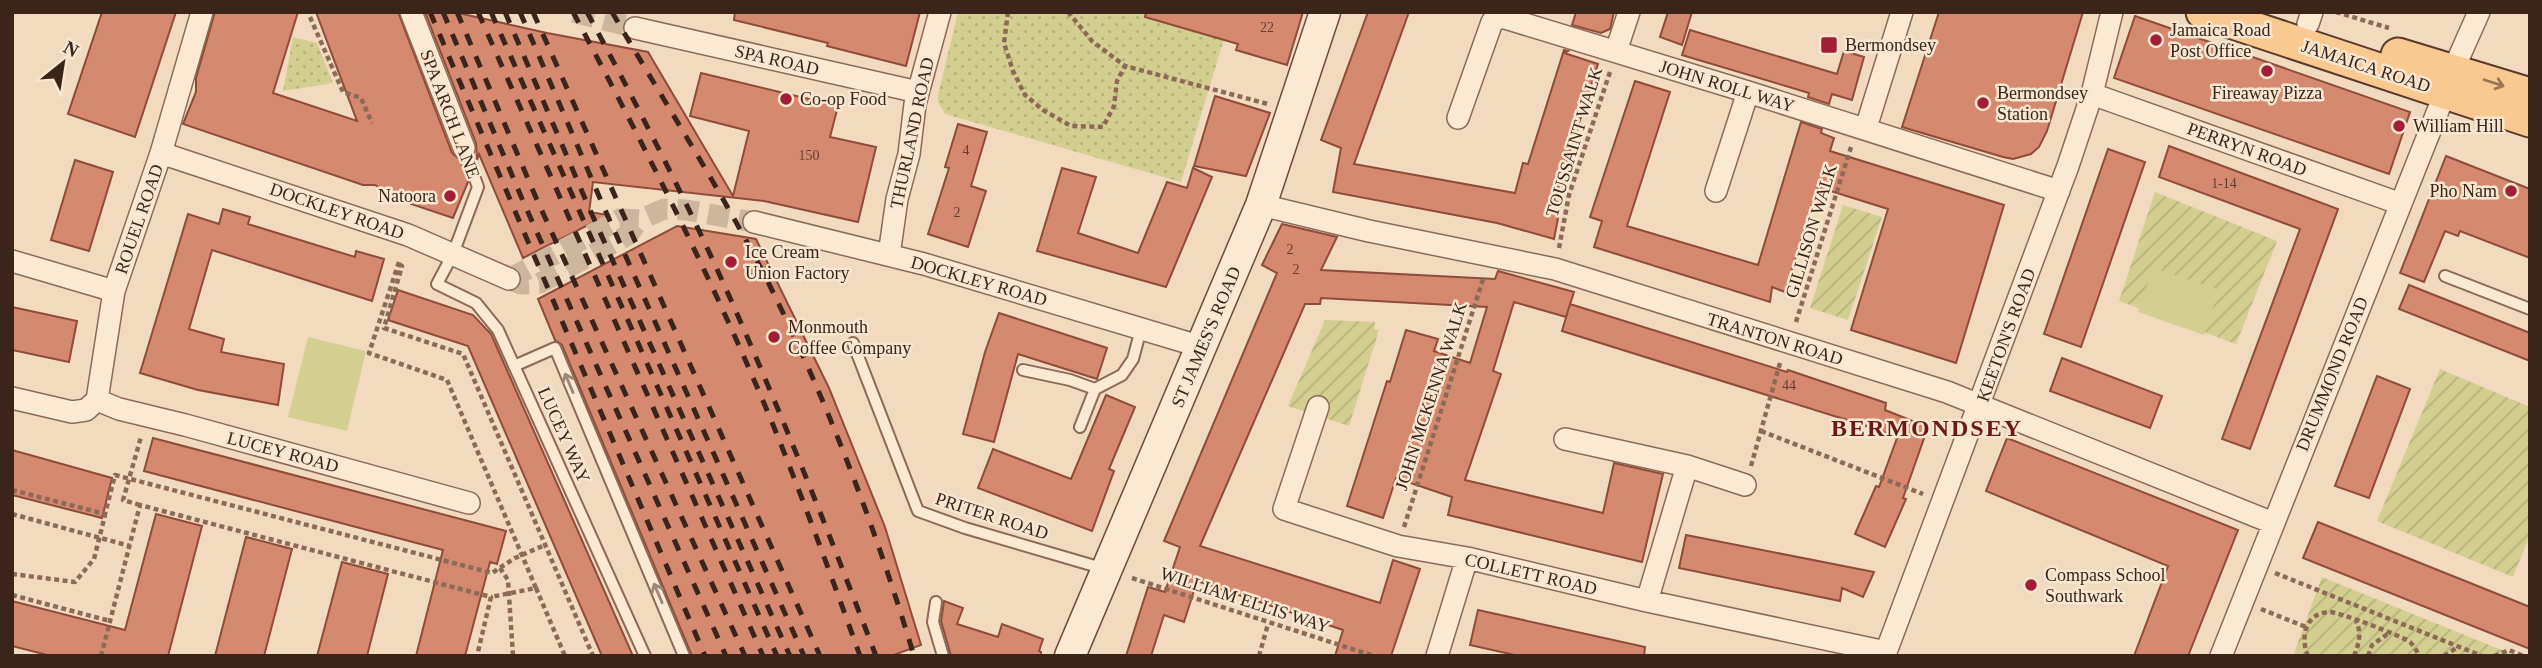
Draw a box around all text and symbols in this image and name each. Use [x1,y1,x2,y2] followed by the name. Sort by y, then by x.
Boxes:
[1260,20,1274,35] house number: 22
[2170,20,2270,61] place label: Jamaica Road Post Office
[28,28,98,98] north arrow
[2148,32,2164,48] marker: Jamaica Road Post Office
[1819,35,1839,55] marker: Bermondsey
[1845,35,1936,55] place label: Bermondsey
[60,36,83,61] text: N
[2299,36,2433,96] street label: JAMAICA ROAD
[733,41,821,79] street label: SPA ROAD
[416,47,484,181] street label: SPA ARCH LANE
[886,55,938,211] street label: THURLAND ROAD
[1657,56,1797,116] street label: JOHN ROLL WAY
[2259,63,2275,79] marker: Fireaway Pizza
[1542,65,1606,219] street label: TOUSSAINT WALK
[2482,78,2504,90] one-way arrow
[1997,83,2088,124] place label: Bermondsey Station
[2212,83,2322,103] place label: Fireaway Pizza
[800,89,887,109] place label: Co-op Food
[778,91,794,107] marker: Co-op Food
[1975,95,1991,111] marker: Bermondsey Station
[2413,116,2504,136] place label: William Hill
[2185,118,2309,180] street label: PERRYN ROAD
[2391,118,2407,134] marker: William Hill
[963,143,970,158] house number: 4
[799,148,820,163] house number: 150
[111,161,167,277] street label: ROUEL ROAD
[1781,162,1841,300] street label: GILLISON WALK
[2211,176,2237,191] house number: 1-14
[267,179,407,243] street label: DOCKLEY ROAD
[2430,181,2497,201] place label: Pho Nam
[2503,183,2519,199] marker: Pho Nam
[378,186,436,206] place label: Natoora
[442,188,458,204] marker: Natoora
[954,205,961,220] house number: 2
[745,242,849,283] place label: Ice Cream Union Factory
[1287,242,1294,257] house number: 2
[909,252,1049,310] street label: DOCKLEY ROAD
[723,254,739,270] marker: Ice Cream Union Factory
[1293,262,1300,277] house number: 2
[1167,264,1245,410] street label: ST JAMES'S ROAD
[1973,266,2039,404] street label: KEETON'S ROAD
[2292,294,2372,454] street label: DRUMMOND ROAD
[1391,299,1471,493] street label: JOHN MCKENNA WALK
[1705,309,1845,369] street label: TRANTON ROAD
[788,317,911,358] place label: Monmouth Coffee Company
[766,329,782,345] marker: Monmouth Coffee Company
[562,373,575,394] one-way arrow
[1782,378,1796,393] house number: 44
[534,384,594,486] street label: LUCEY WAY
[1831,415,2023,441] district label: BERMONDSEY
[225,427,341,477] street label: LUCEY ROAD
[933,488,1051,544] street label: PRITER ROAD
[1463,549,1599,599] street label: COLLETT ROAD
[1158,563,1332,637] street label: WILLIAM ELLIS WAY
[2045,565,2166,606] place label: Compass School Southwark
[2023,577,2039,593] marker: Compass School Southwark
[650,583,663,604] one-way arrow

